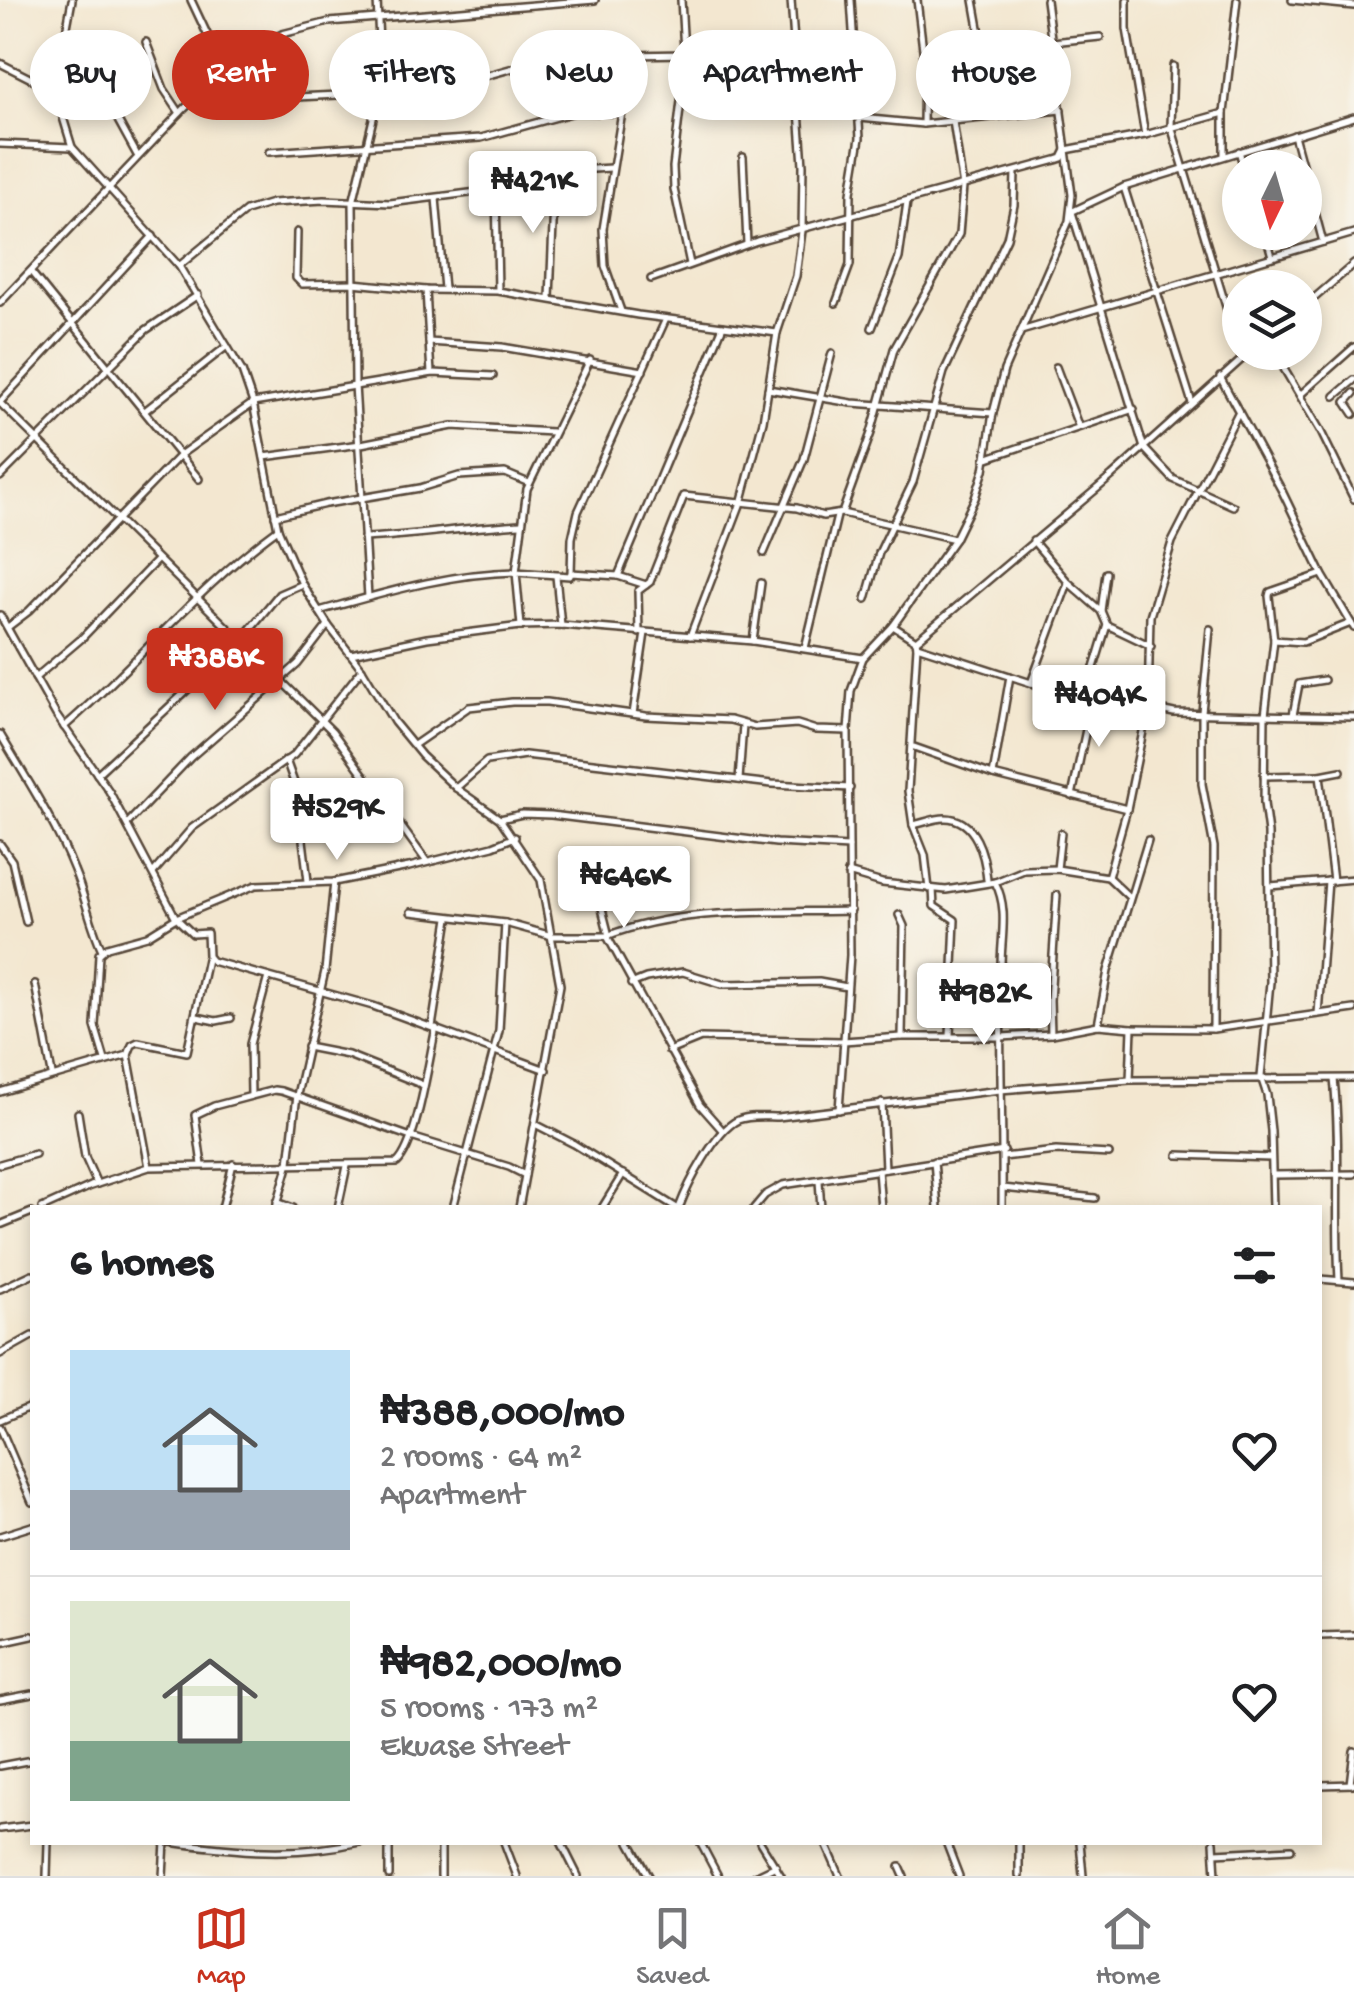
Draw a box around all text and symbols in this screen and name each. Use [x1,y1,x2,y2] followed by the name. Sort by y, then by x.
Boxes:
[30,30,152,120] chip: Buy
[172,30,309,120] chip: Rent
[329,30,490,120] chip: Filters
[510,30,648,120] chip: New
[668,30,896,120] chip: Apartment
[916,30,1071,120] chip: House
[1222,150,1322,250] north arrow
[1222,150,1322,370] map controls
[463,151,603,236] pin: ₦421K
[491,164,575,202] text: ₦421K
[1222,270,1322,370] button: layers
[145,628,285,713] pin: ₦388K
[169,641,261,679] text: ₦388K
[1029,665,1169,750] pin: ₦404K
[1054,678,1144,716] text: ₦404K
[267,778,407,863] pin: ₦529K
[292,791,382,829] text: ₦529K
[554,846,694,931] pin: ₦646K
[580,859,668,897] text: ₦646K
[914,963,1054,1048] pin: ₦982K
[939,976,1029,1014] text: ₦982K
[1227,1238,1282,1293] icon: filters
[70,1241,213,1290] text: 6 homes
[150,1390,270,1510] icon: home
[380,1391,625,1440] text: ₦388,000/mo
[1227,1423,1282,1478] icon: heart
[380,1440,582,1478] text: 2 rooms · 64 m²
[380,1478,524,1516] text: Apartment
[150,1641,270,1761] icon: home
[380,1642,621,1691] text: ₦982,000/mo
[1227,1674,1282,1729] icon: heart
[380,1691,598,1729] text: 5 rooms · 173 m²
[380,1729,568,1767] text: Ekuase Street
[194,1901,249,1994] tab: Map
[636,1901,708,1994] tab: Saved
[1095,1901,1160,1994] tab: Home

